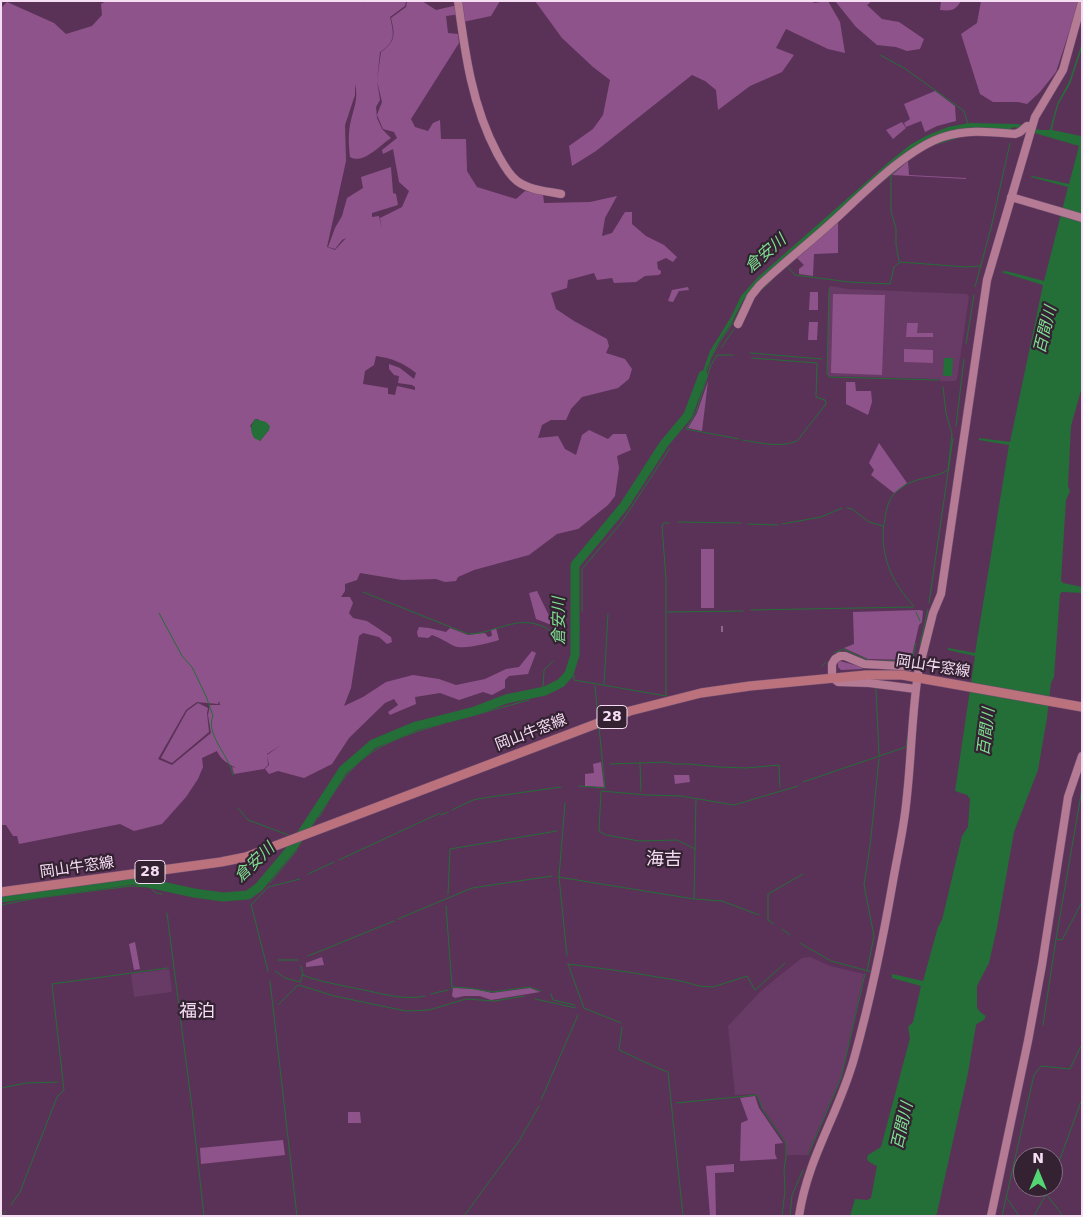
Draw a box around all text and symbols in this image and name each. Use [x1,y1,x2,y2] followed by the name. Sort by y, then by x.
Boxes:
[742,231,790,277] water label: 倉安川
[1031,304,1061,356] water label: 百間川
[550,597,570,645] water label: 倉安川
[895,652,971,682] street label: 岡山牛窓線
[597,706,627,729] road number: 28
[975,707,999,757] water label: 百間川
[493,711,569,755] street label: 岡山牛窓線
[231,839,279,887] water label: 倉安川
[646,849,682,871] district label: 海吉
[39,854,115,882] street label: 岡山牛窓線
[135,860,165,884] road number: 28
[179,1001,215,1023] district label: 福泊
[888,1100,918,1152] water label: 百間川
[1013,1147,1063,1197] north arrow
[1032,1150,1044,1166] text: N

